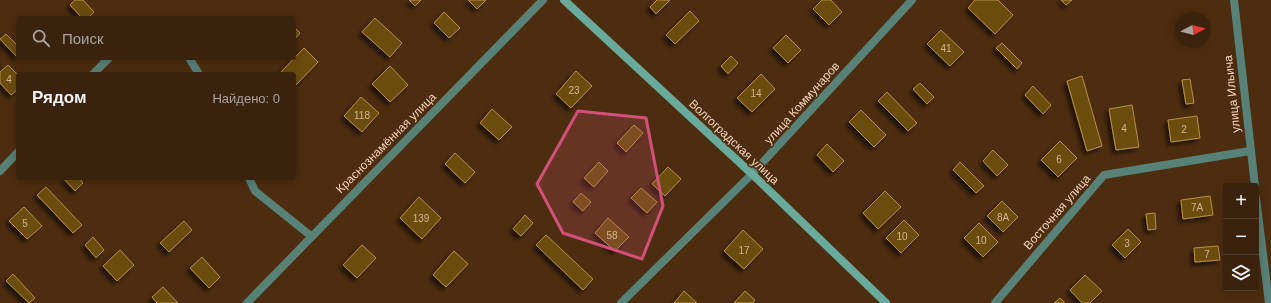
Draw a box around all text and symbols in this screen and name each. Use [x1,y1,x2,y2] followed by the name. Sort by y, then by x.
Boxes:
[1175,12,1211,48] north arrow
[16,16,296,60] search box
[30,27,52,49] icon: search
[62,30,104,47] text: Поиск
[940,43,952,54] house number: 41
[1221,54,1243,133] street label: улица Ильича
[761,59,843,147] street label: улица Коммунаров
[6,74,12,85] house number: 4
[568,85,580,96] house number: 23
[32,88,87,107] text: Рядом
[750,88,762,99] house number: 14
[333,90,439,196] street label: Краснознамённая улица
[212,91,280,106] text: Найдено: 0
[686,97,782,188] street label: Волгоградская улица
[354,110,370,121] house number: 118
[1121,123,1127,134] house number: 4
[1181,124,1187,135] house number: 2
[1056,154,1062,165] house number: 6
[1021,171,1094,252] street label: Восточная улица
[1223,183,1259,291] map controls
[1223,183,1259,219] button: +
[1191,202,1203,213] house number: 7А
[997,212,1009,223] house number: 8А
[413,213,430,224] house number: 139
[22,218,28,229] house number: 5
[1223,219,1259,255] button: −
[606,230,618,241] house number: 58
[896,231,908,242] house number: 10
[975,235,987,246] house number: 10
[1124,238,1130,249] house number: 3
[738,245,750,256] house number: 17
[1204,249,1210,260] house number: 7
[1223,255,1259,291] button: layers

